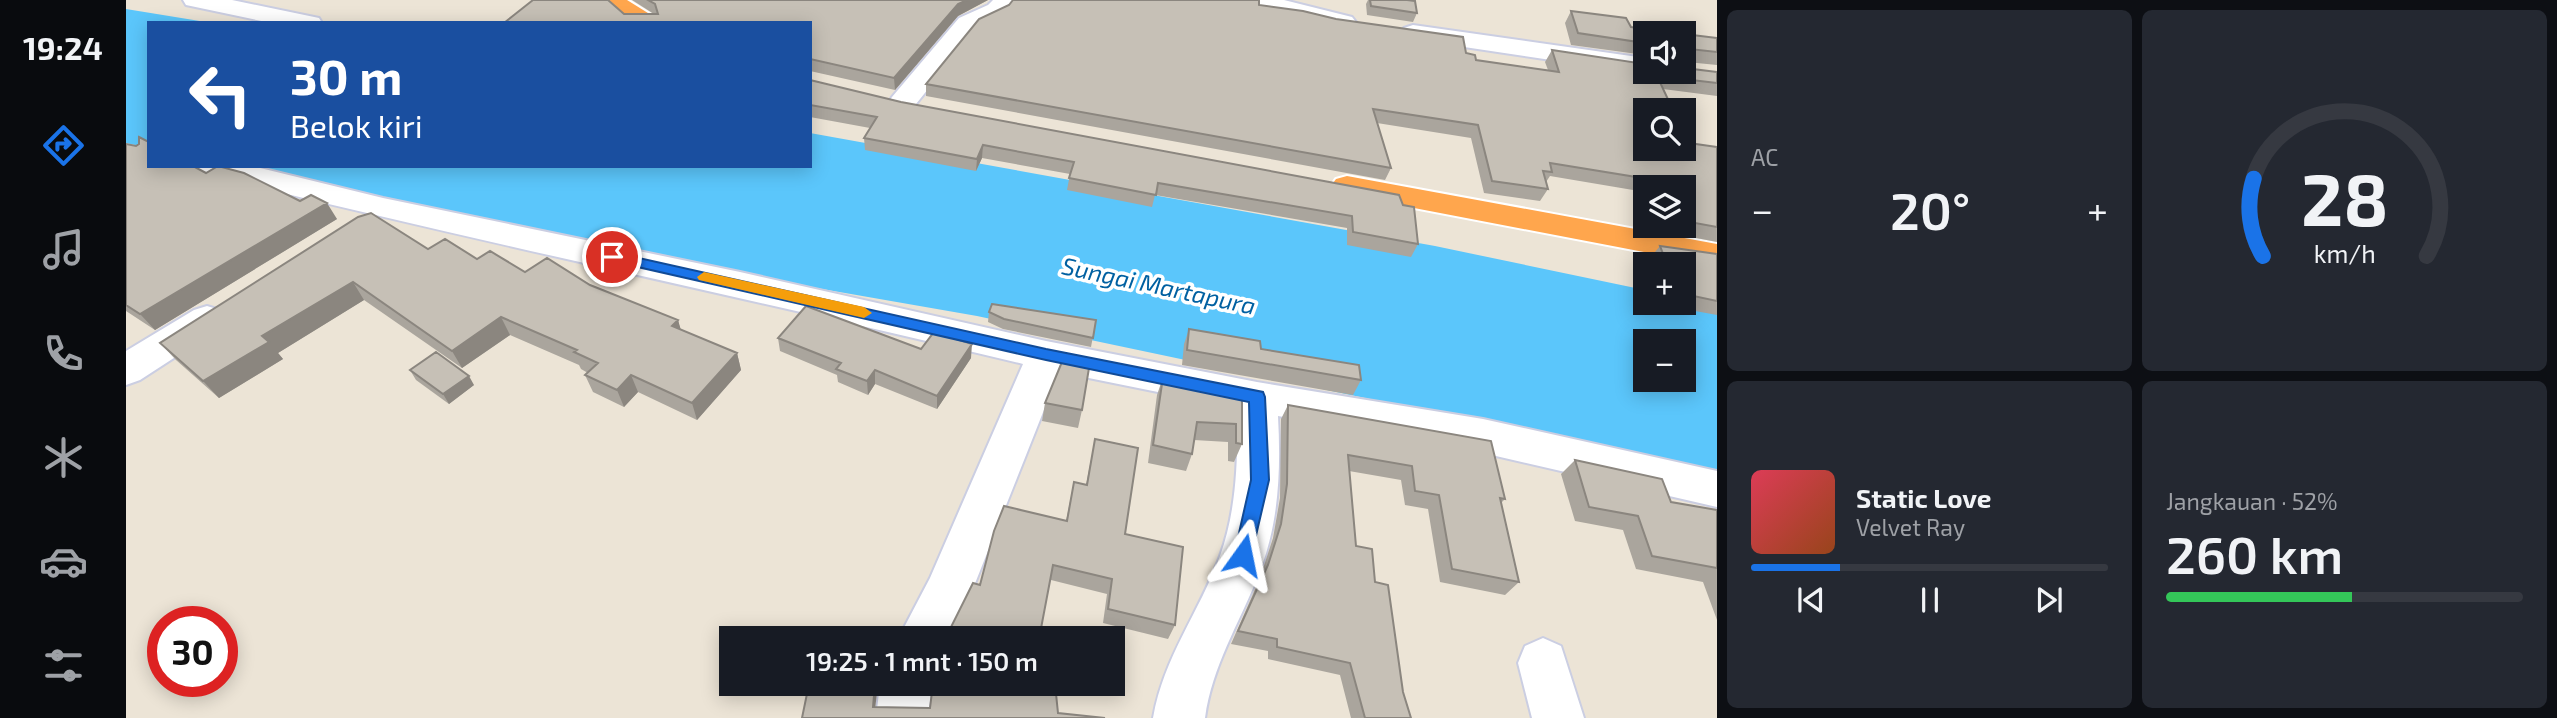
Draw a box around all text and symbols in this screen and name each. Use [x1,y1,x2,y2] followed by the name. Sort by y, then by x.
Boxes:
[1633,21,1696,392] map controls
[1633,21,1696,84] button: sound
[23,28,103,66] text: 19:24
[290,46,402,105] text: 30 m
[175,49,266,140] icon: left
[1633,98,1696,161] button: search
[290,106,423,144] text: Belok kiri
[39,121,88,170] icon: directions
[1751,143,1778,171] text: AC
[2301,154,2388,242] text: 28
[1633,175,1696,238] button: layers
[1890,178,1970,240] text: 20°
[1751,186,1773,232] text: −
[2087,186,2108,232] text: +
[39,225,88,274] icon: music
[582,227,642,287] pin
[593,238,631,276] icon: arrive
[2313,238,2376,268] text: km/h
[1059,250,1259,320] water label: Sungai Martapura
[1633,252,1696,315] button: +
[39,329,88,378] icon: phone
[1633,329,1696,392] button: −
[39,433,88,482] icon: climate
[1856,482,1992,513] text: Static Love
[2166,487,2338,515] text: Jangkauan · 52%
[1856,513,1965,541] text: Velvet Ray
[1206,518,1280,592] position arrow
[2166,522,2343,584] text: 260 km
[39,537,88,586] icon: car
[1792,581,1830,619] icon: previous
[1911,581,1949,619] icon: pause
[2030,581,2068,619] icon: next
[147,606,238,697] speed limit sign: 30
[39,641,88,690] icon: filters
[806,645,1038,676] text: 19:25 · 1 mnt · 150 m

